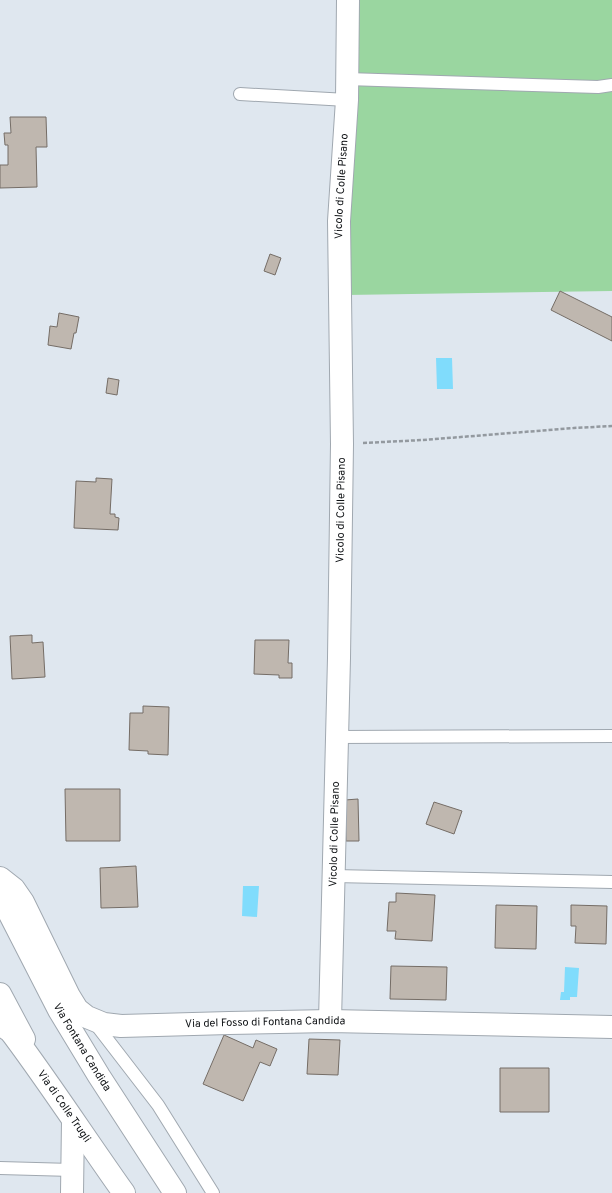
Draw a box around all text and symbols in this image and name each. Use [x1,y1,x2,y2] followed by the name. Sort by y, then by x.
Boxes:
[332,133,352,239] street label: Vicolo di Colle Pisano
[333,457,349,563] street label: Vicolo di Colle Pisano
[326,781,343,887] street label: Vicolo di Colle Pisano
[50,1001,114,1094] street label: Via Fontana Candida
[185,1014,346,1031] street label: Via del Fosso di Fontana Candida
[34,1068,94,1145] street label: Via di Colle Trugli

